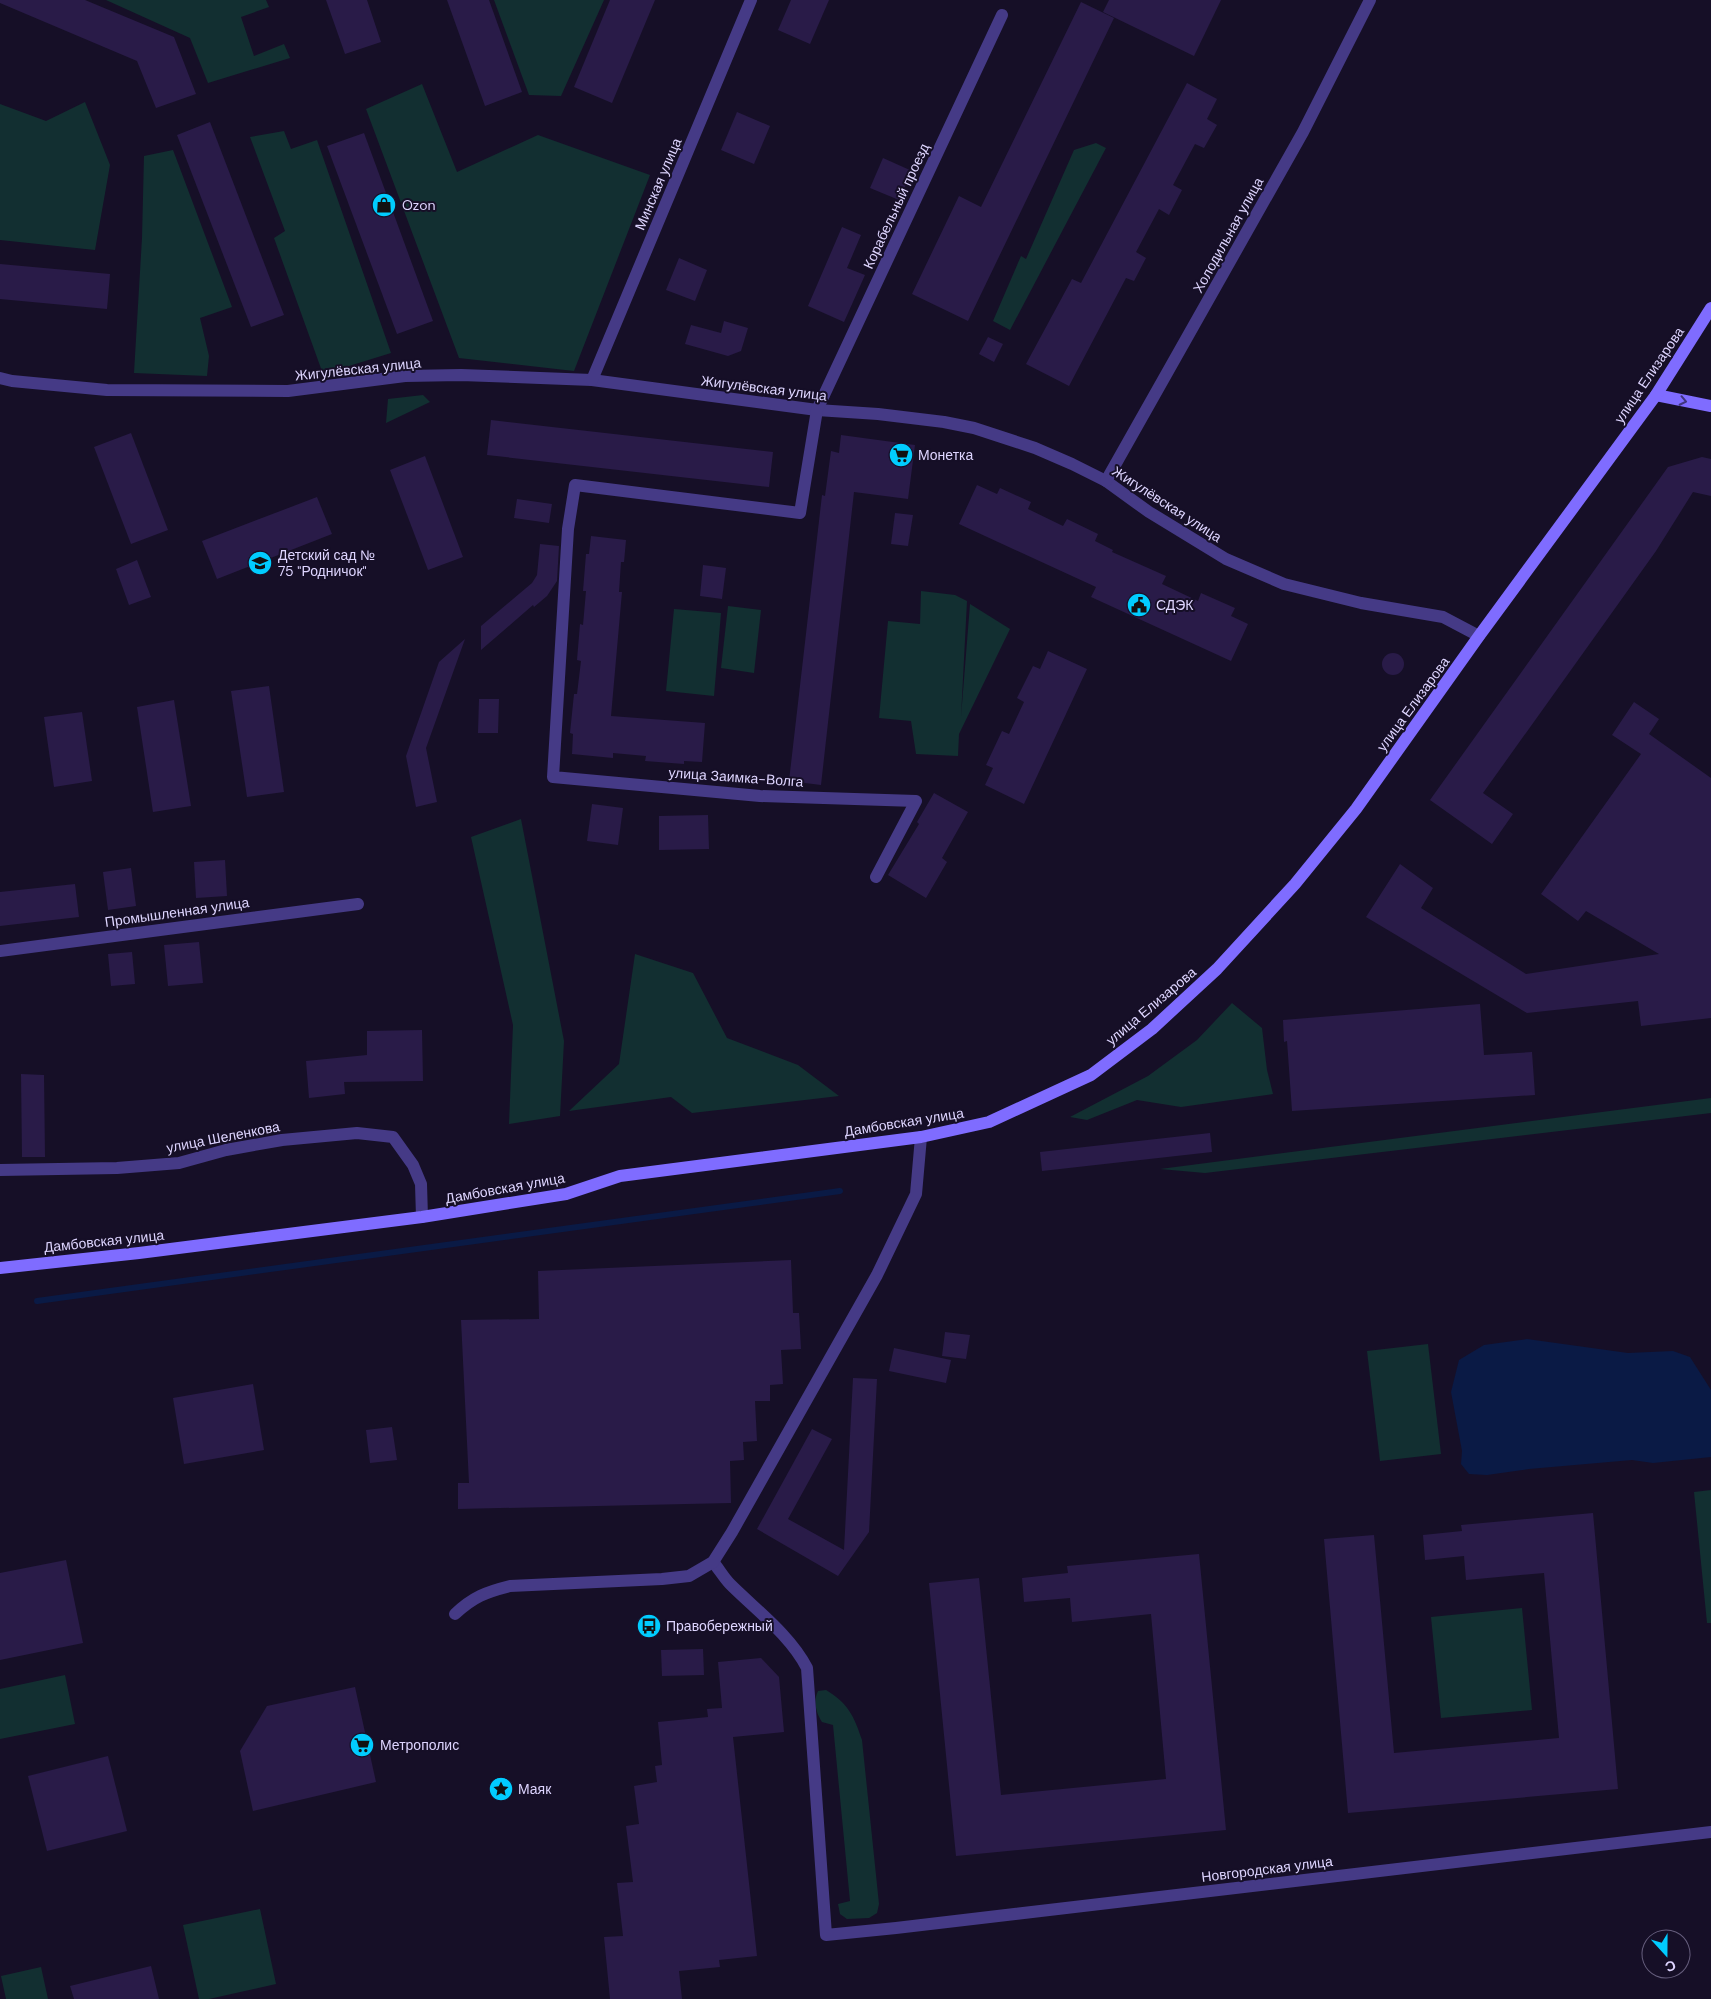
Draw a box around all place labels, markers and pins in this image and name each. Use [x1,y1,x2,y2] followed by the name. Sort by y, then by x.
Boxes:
[371,192,397,218] shop icon: Ozon
[402,196,436,214] place label: Ozon
[888,442,914,468] supermarket icon: Монетка
[918,446,974,464] place label: Монетка
[278,546,375,580] place label: Детский сад № 75 "Родничок"
[247,550,273,576] school or university icon: Детский сад № 75 "Родничок"
[1126,592,1152,618] public building icon: СДЭК
[1156,596,1194,614] place label: СДЭК
[636,1613,662,1639] bus stop icon: Правобережный
[666,1617,773,1635] place label: Правобережный
[349,1732,375,1758] supermarket icon: Метрополис
[380,1736,459,1754] place label: Метрополис
[488,1776,514,1802] place icon: Маяк
[518,1780,552,1798] place label: Маяк

